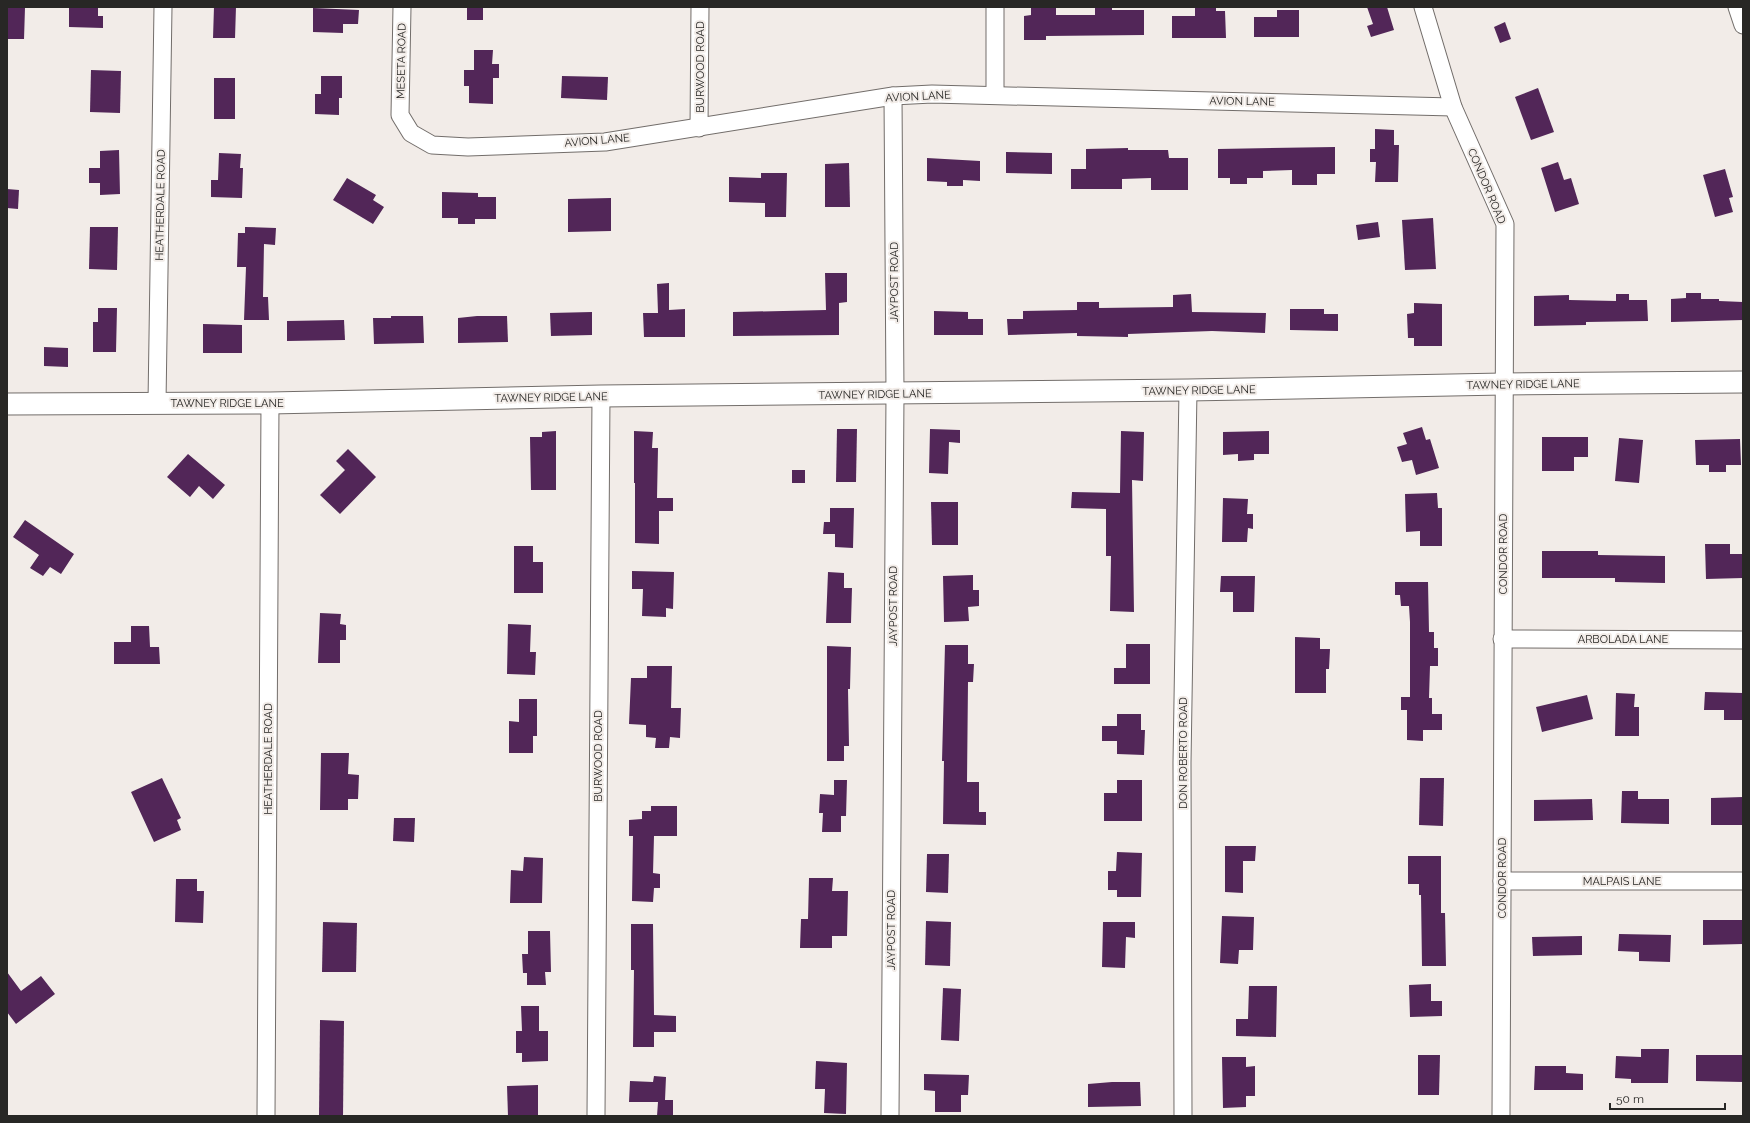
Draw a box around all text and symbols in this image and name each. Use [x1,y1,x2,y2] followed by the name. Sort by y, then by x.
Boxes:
[694,21,707,113] street label: BURWOOD ROAD
[394,23,409,99] street label: MESETA ROAD
[885,88,951,105] street label: AVION LANE
[1209,94,1275,109] street label: AVION LANE
[564,131,631,150] street label: AVION LANE
[1465,146,1508,226] street label: CONDOR ROAD
[153,149,168,261] street label: HEATHERDALE ROAD
[888,242,901,322] street label: JAYPOST ROAD
[1466,377,1580,392] street label: TAWNEY RIDGE LANE
[1142,383,1256,398] street label: TAWNEY RIDGE LANE
[818,387,932,402] street label: TAWNEY RIDGE LANE
[494,390,608,405] street label: TAWNEY RIDGE LANE
[170,397,284,410] street label: TAWNEY RIDGE LANE
[1497,513,1510,594] street label: CONDOR ROAD
[887,566,900,646] street label: JAYPOST ROAD
[1578,633,1669,646] street label: ARBOLADA LANE
[1177,697,1190,809] street label: DON ROBERTO ROAD
[262,703,275,815] street label: HEATHERDALE ROAD
[592,710,605,802] street label: BURWOOD ROAD
[1496,837,1509,918] street label: CONDOR ROAD
[1583,875,1662,888] street label: MALPAIS LANE
[885,890,898,970] street label: JAYPOST ROAD
[1610,1085,1725,1111] scale bar
[1616,1092,1644,1106] text: 50 m

